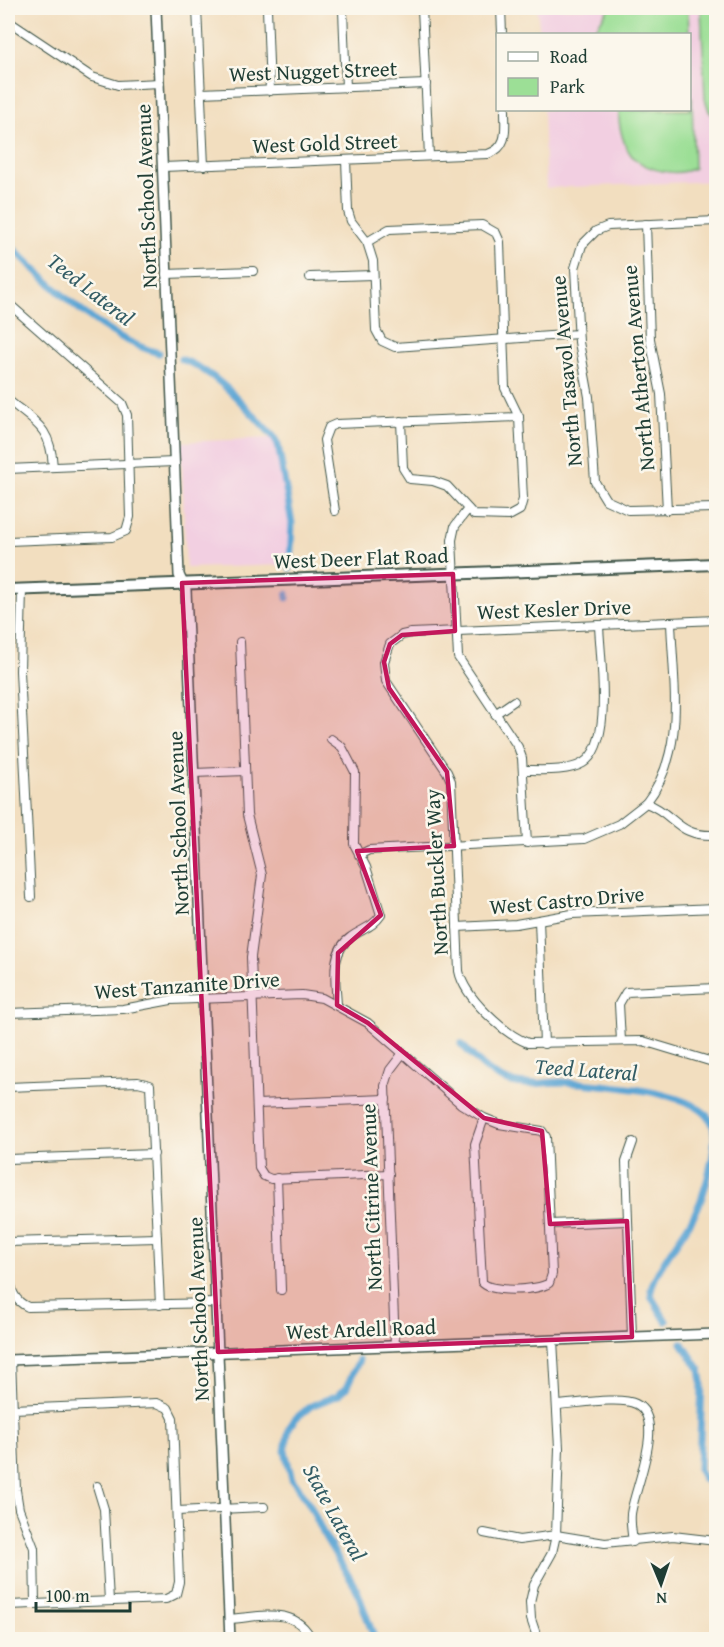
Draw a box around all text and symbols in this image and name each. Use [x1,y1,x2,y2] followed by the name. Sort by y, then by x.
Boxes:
[496,33,691,111] legend
[550,43,588,70] text: Road
[228,53,398,89] street label: West Nugget Street
[550,73,586,100] text: Park
[127,103,165,289] street label: North School Avenue
[252,125,399,161] street label: West Gold Street
[41,245,141,333] water label: Teed Lateral
[614,264,662,472] street label: North Atherton Avenue
[542,274,590,468] street label: North Tasavol Avenue
[273,539,450,577] street label: West Deer Flat Road
[476,591,632,627] street label: West Kesler Drive
[159,730,197,916] street label: North School Avenue
[416,788,456,956] street label: North Buckler Way
[488,878,646,922] street label: West Castro Drive
[93,963,281,1007] street label: West Tanzanite Drive
[534,1049,638,1089] water label: Teed Lateral
[352,1103,390,1291] street label: North Citrine Avenue
[179,1216,217,1402] street label: North School Avenue
[286,1311,437,1347] street label: West Ardell Road
[295,1458,375,1566] water label: State Lateral
[631,1554,691,1614] north arrow
[36,1575,130,1613] scale bar
[45,1582,90,1609] text: 100 m
[655,1587,667,1611] text: N

